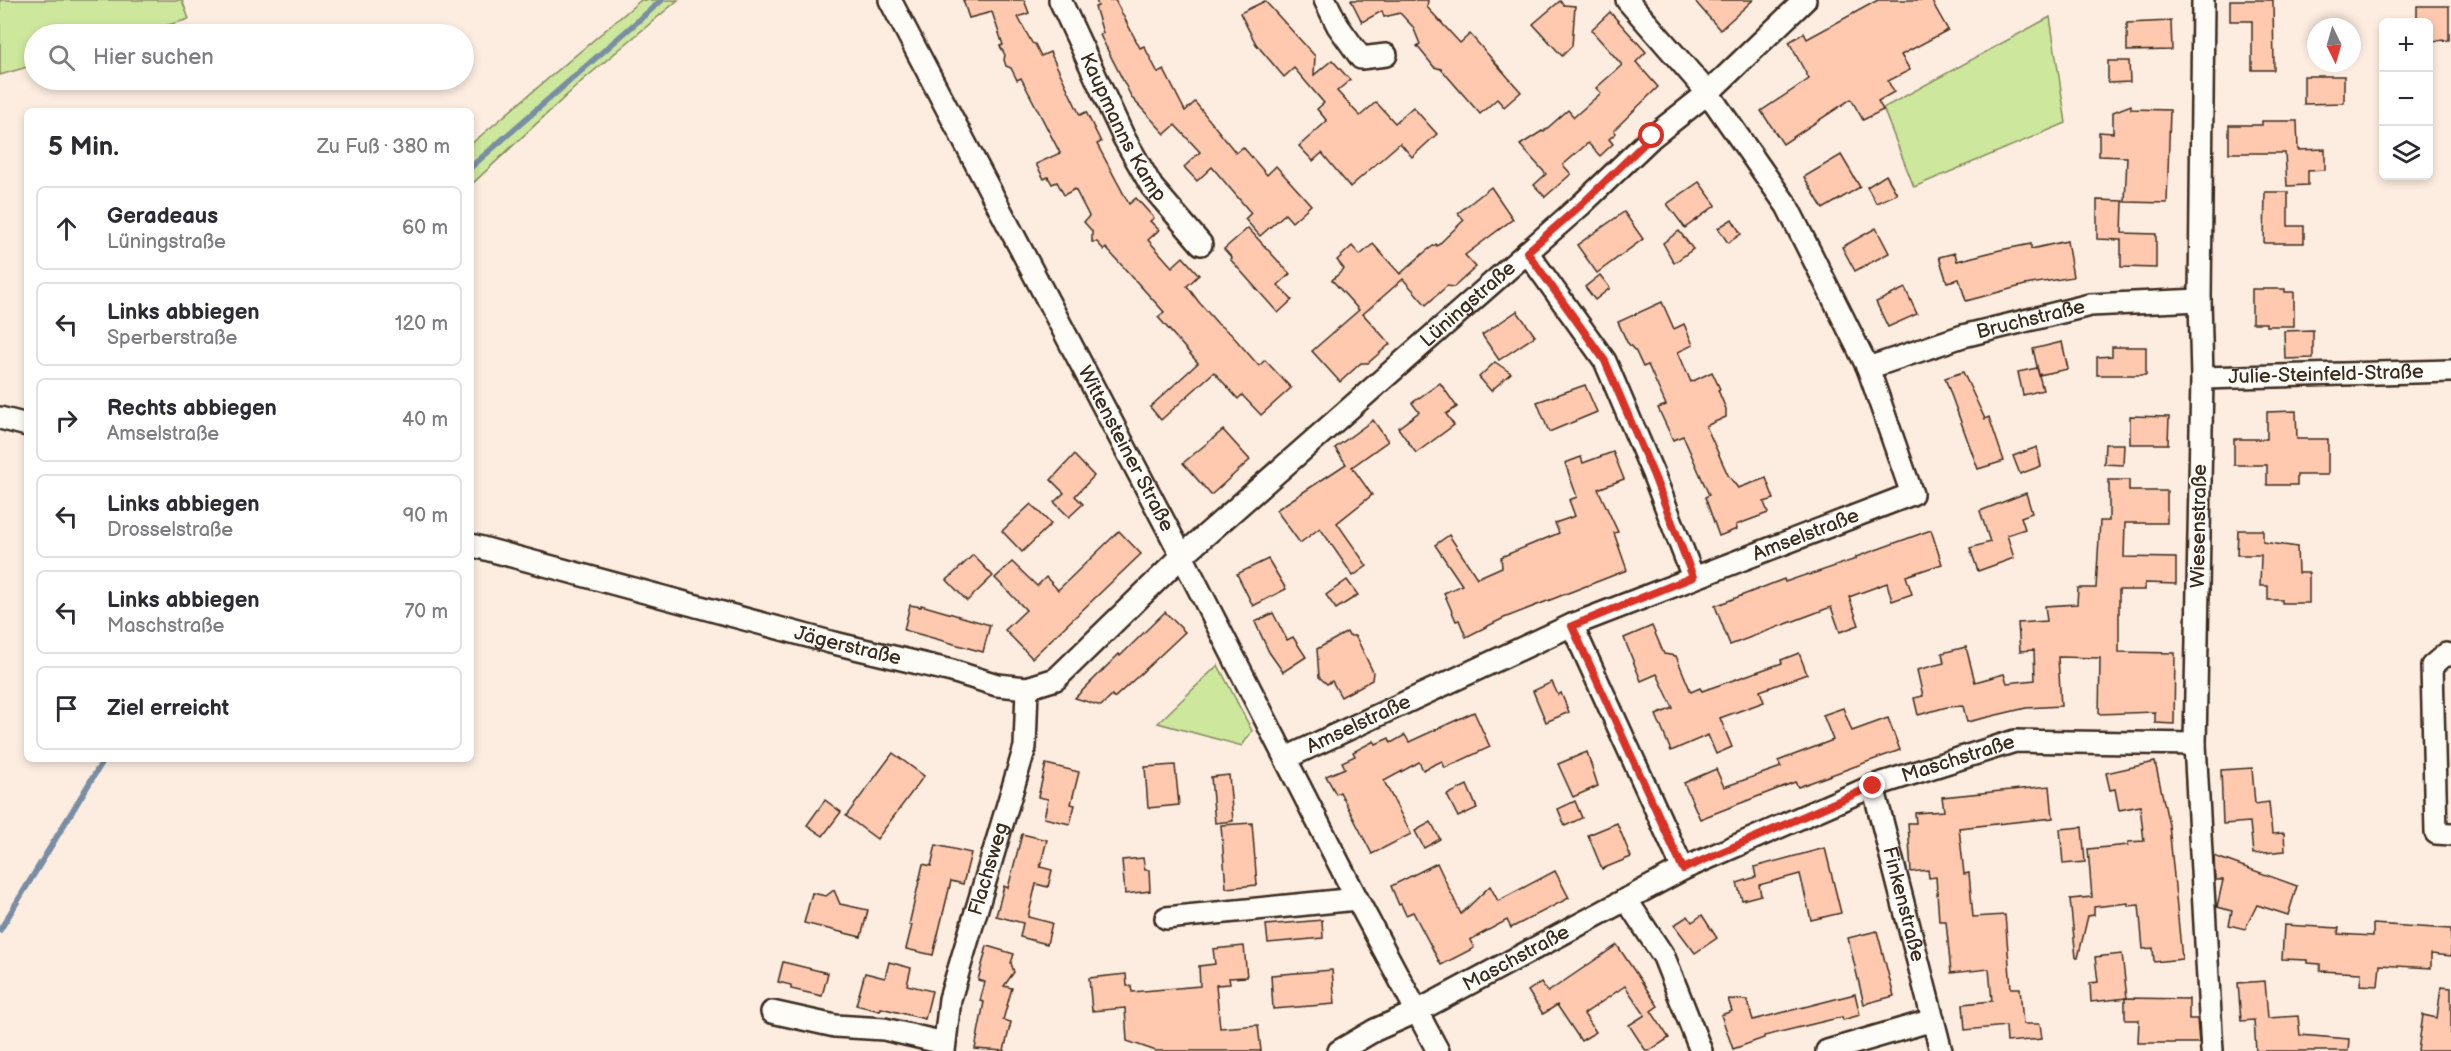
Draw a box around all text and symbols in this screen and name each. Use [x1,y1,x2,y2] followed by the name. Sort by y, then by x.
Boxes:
[2307,18,2361,72] north arrow
[2379,18,2433,180] map controls
[2379,18,2433,72] button: +
[24,24,474,90] search box
[45,41,78,74] icon: search
[93,44,214,71] text: Hier suchen
[1074,49,1171,207] street label: Kaupmanns Kamp
[2379,72,2433,126] button: −
[1638,122,1664,148] route start
[2379,126,2433,180] button: layers
[48,132,119,163] text: 5 Min.
[317,135,450,159] text: Zu Fuß · 380 m
[107,203,218,230] text: Geradeaus
[50,212,83,245] icon: ahead
[402,216,448,240] text: 60 m
[107,230,226,254] text: Lüningstraße
[1415,256,1521,353] street label: Lüningstraße
[1974,295,2088,344] street label: Bruchstraße
[107,299,260,326] text: Links abbiegen
[50,308,83,341] icon: left
[395,312,448,336] text: 120 m
[107,326,237,350] text: Sperberstraße
[2228,360,2424,389] street label: Julie-Steinfeld-Straße
[1072,362,1179,536] street label: Wittensteiner Straße
[107,395,277,422] text: Rechts abbiegen
[50,404,83,437] icon: right
[402,408,448,432] text: 40 m
[107,422,219,446] text: Amselstraße
[2186,464,2212,588] street label: Wiesenstraße
[107,491,260,518] text: Links abbiegen
[50,500,83,533] icon: left
[1749,503,1863,566] street label: Amselstraße
[403,504,448,528] text: 90 m
[107,518,233,542] text: Drosselstraße
[107,587,260,614] text: Links abbiegen
[50,596,83,629] icon: left
[404,600,448,624] text: 70 m
[107,614,224,638] text: Maschstraße
[792,621,904,671] street label: Jägerstraße
[1303,690,1415,759] street label: Amselstraße
[50,692,83,725] icon: arrive
[107,695,229,722] text: Ziel erreicht
[1899,730,2018,788] street label: Maschstraße
[1859,772,1885,798] route end
[964,820,1014,918] street label: Flachsweg
[1877,844,1930,964] street label: Finkenstraße
[1459,920,1574,997] street label: Maschstraße

